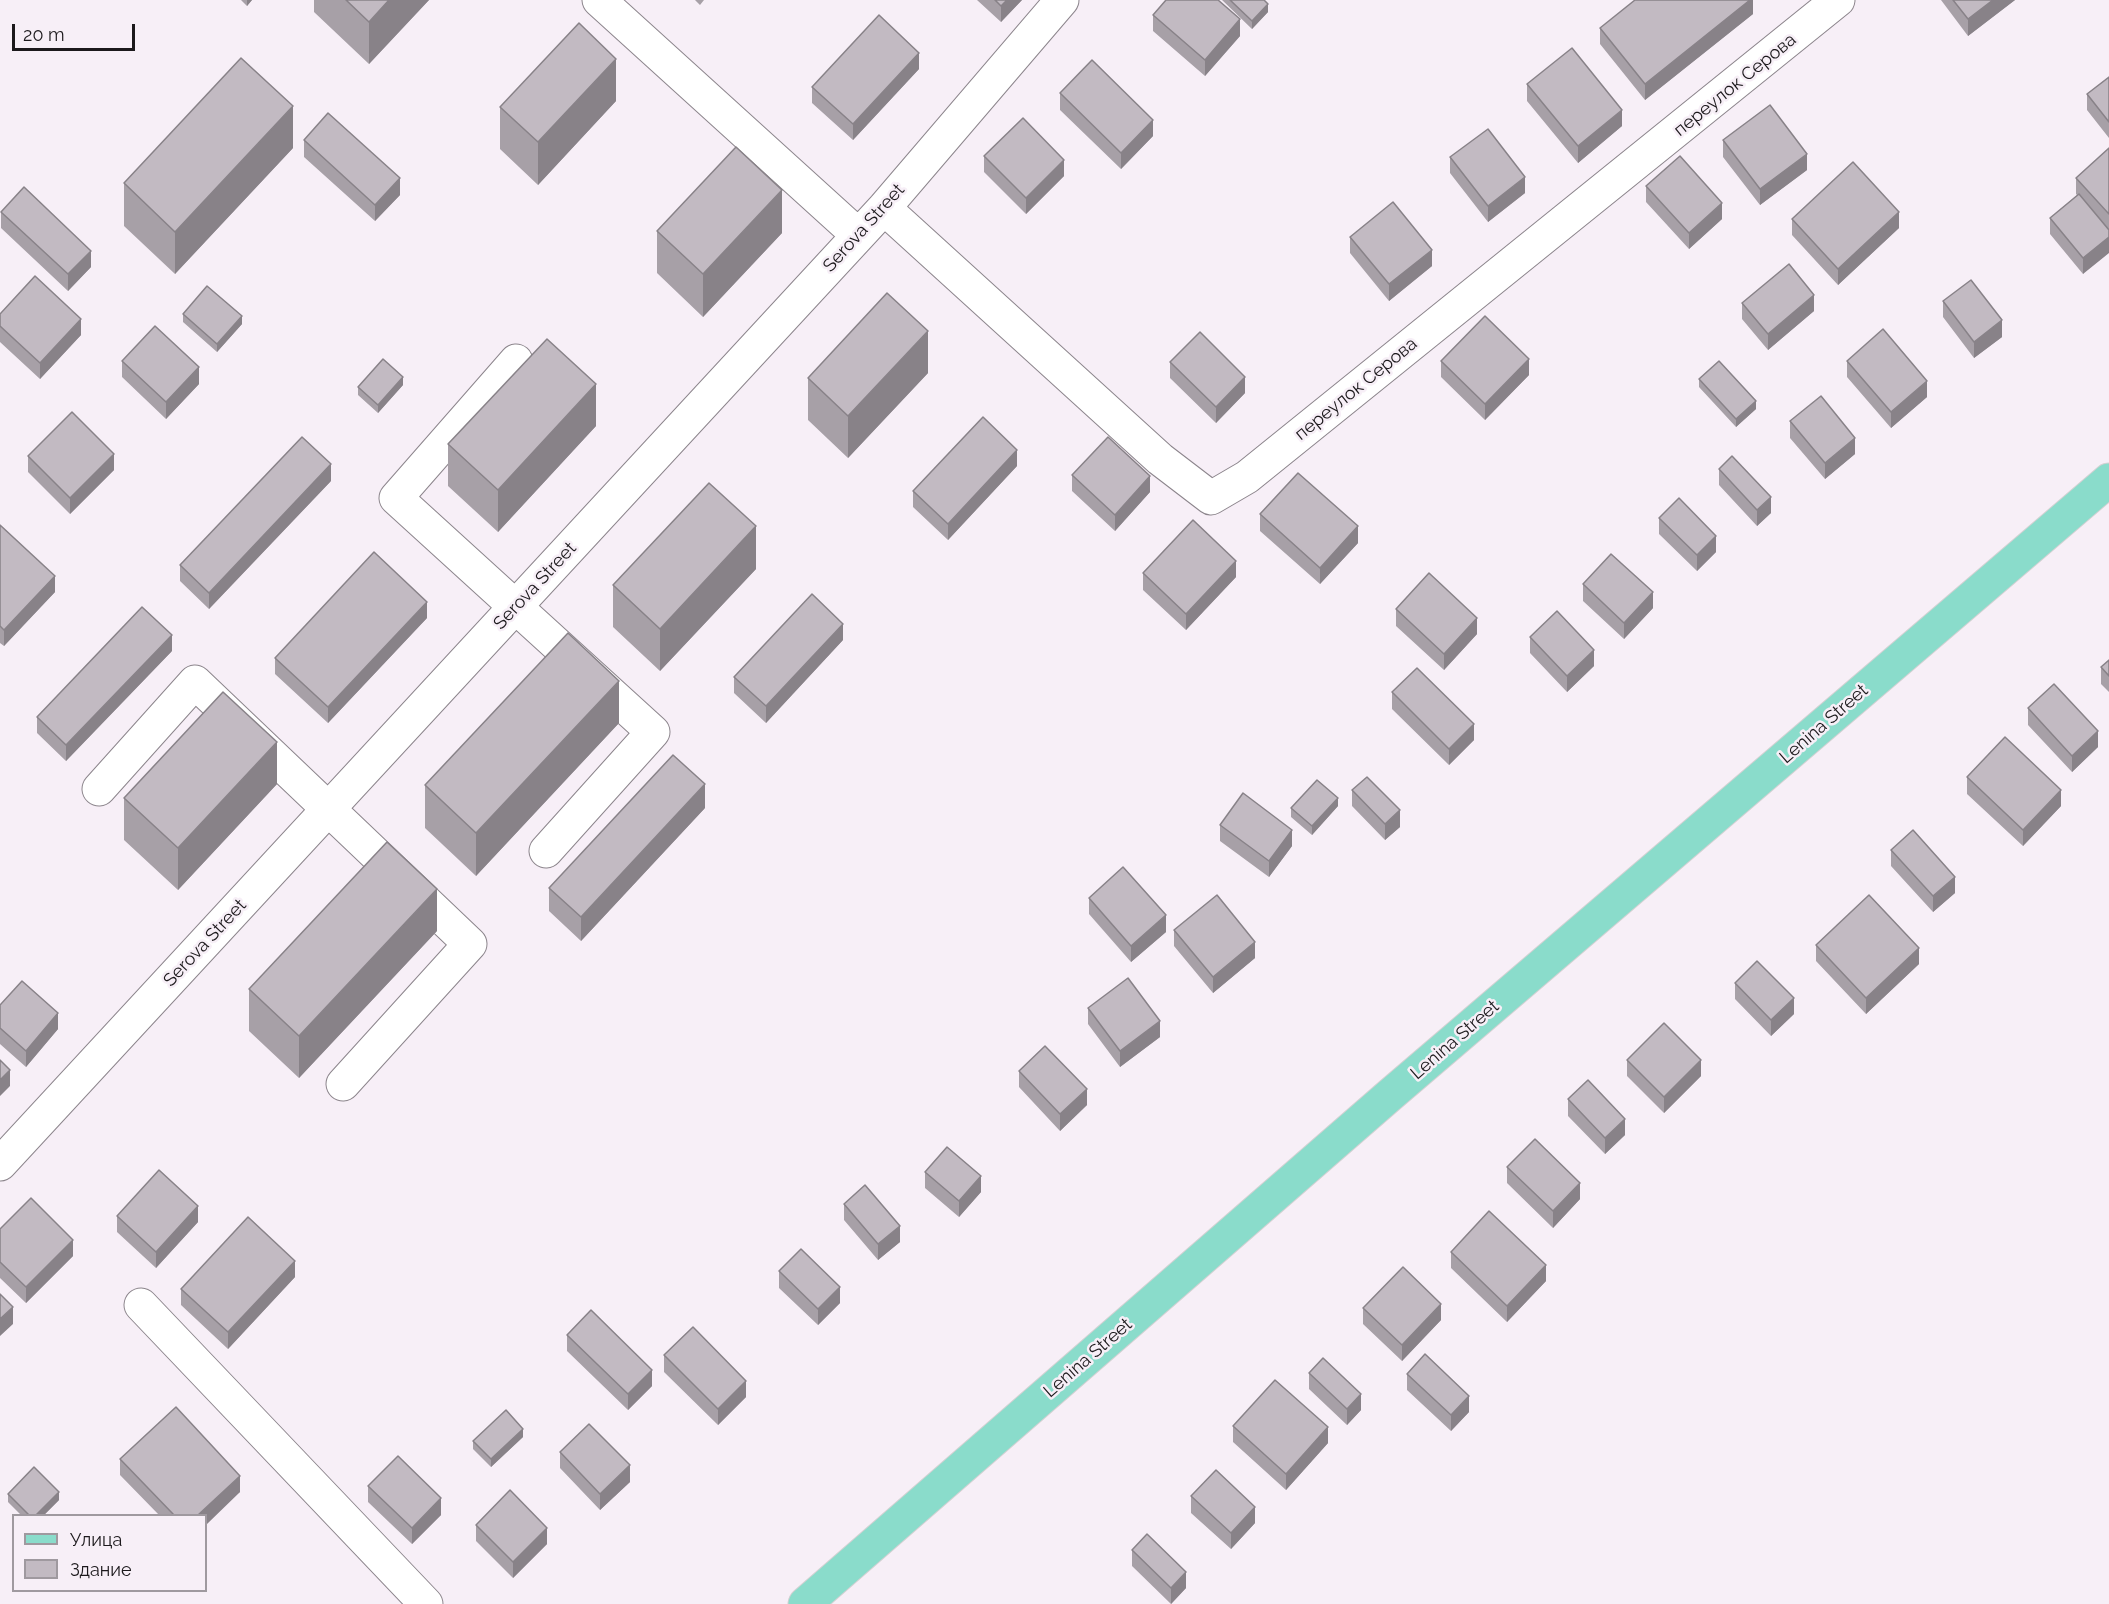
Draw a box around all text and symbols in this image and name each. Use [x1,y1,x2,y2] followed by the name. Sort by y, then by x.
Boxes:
[15,12,138,50] scale bar
[23,24,65,45] text: 20 m
[1670,29,1800,141] street label: переулок Серова
[819,179,909,277] street label: Serova Street
[1291,333,1421,445] street label: переулок Серова
[489,538,581,634] street label: Serova Street
[1775,680,1873,768] street label: Lenina Street
[159,895,251,991] street label: Serova Street
[1406,996,1504,1084] street label: Lenina Street
[1039,1314,1137,1402] street label: Lenina Street
[12,1514,207,1592] legend
[70,1529,122,1550] text: Улица
[70,1559,132,1580] text: Здание

